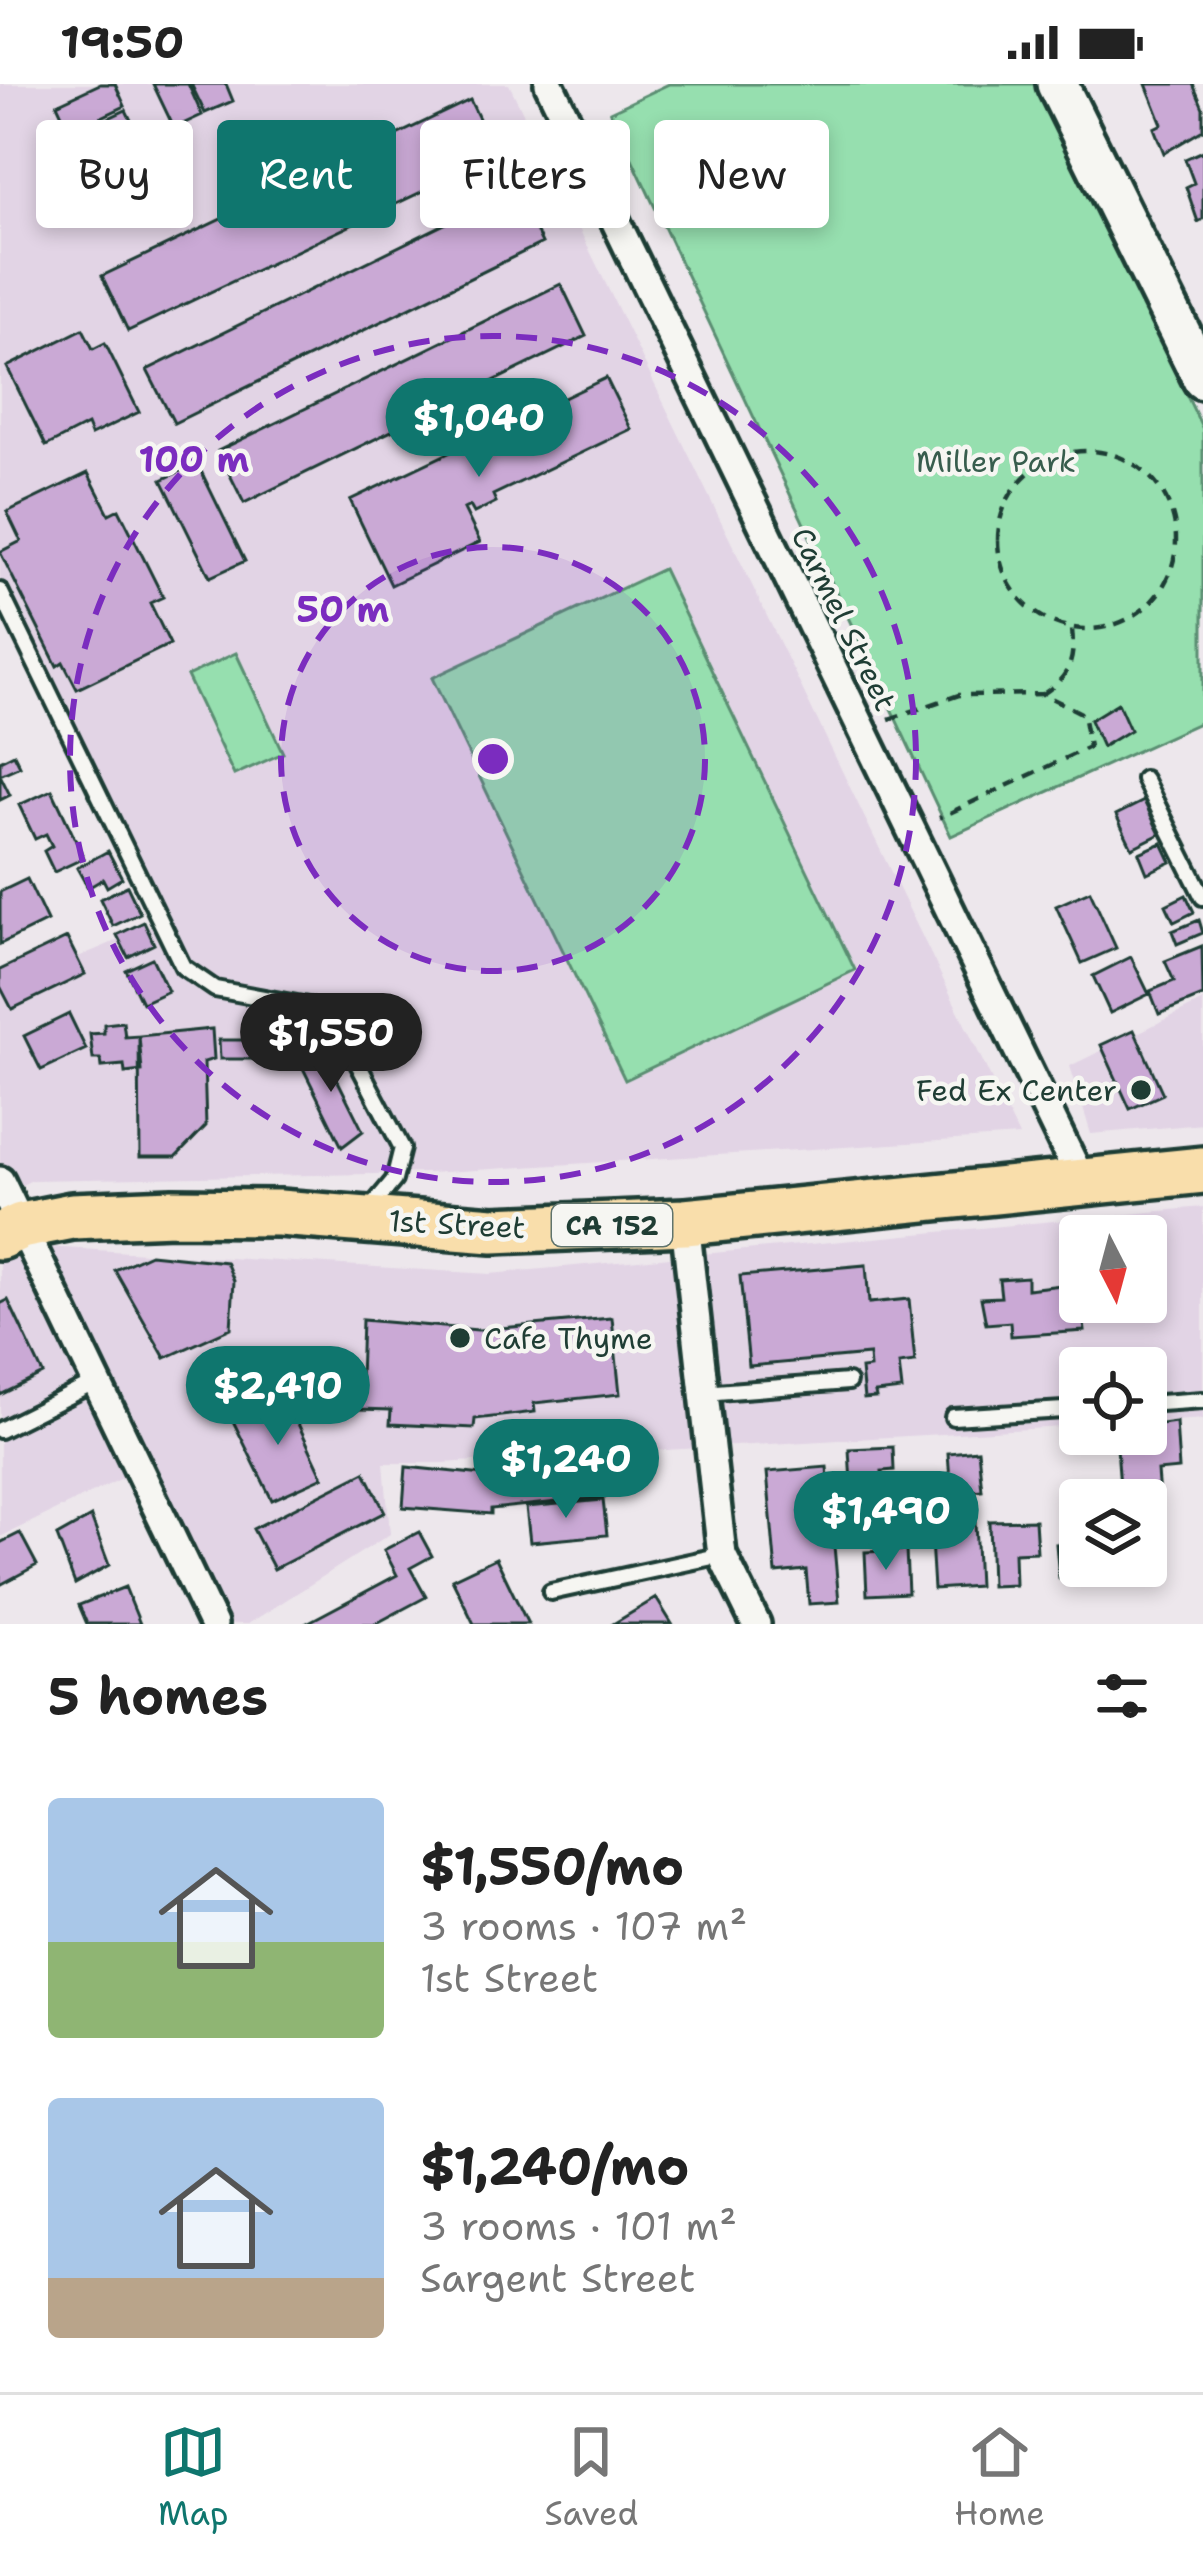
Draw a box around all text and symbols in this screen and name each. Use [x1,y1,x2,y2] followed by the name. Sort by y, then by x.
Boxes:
[60,12,184,72] text: 19:50
[36,120,193,228] chip: Buy
[217,120,396,228] chip: Rent
[420,120,630,228] chip: Filters
[654,120,829,228] chip: New
[381,378,577,480] pin: $1,040
[413,391,545,443] text: $1,040
[139,435,250,484] text: 100 m
[916,441,1076,482] park label: Miller Park
[782,520,906,718] street label: Carmel Street
[297,585,390,634] text: 50 m
[472,738,514,780] centre of rings
[233,993,429,1095] pin: $1,550
[267,1006,395,1058] text: $1,550
[916,1070,1117,1111] place label: Fed Ex Center
[1128,1077,1154,1103] marker: Fed Ex Center
[387,1200,527,1248] street label: 1st Street
[552,1204,672,1246] road number: CA 152
[1059,1215,1167,1323] north arrow
[1059,1215,1167,1587] map controls
[484,1318,653,1359] place label: Cafe Thyme
[447,1325,473,1351] marker: Cafe Thyme
[180,1346,376,1448] pin: $2,410
[1059,1347,1167,1455] button: locate
[213,1359,343,1411] text: $2,410
[468,1419,664,1521] pin: $1,240
[500,1432,632,1484] text: $1,240
[788,1471,984,1573] pin: $1,490
[1059,1479,1167,1587] button: layers
[821,1484,951,1536] text: $1,490
[48,1662,268,1730] text: 5 homes
[1089,1663,1155,1729] icon: filters
[420,1832,684,1900] text: $1,550/mo
[144,1846,288,1990] icon: home
[420,1900,747,1952] text: 3 rooms · 107 m²
[420,1952,598,2004] text: 1st Street
[420,2132,689,2200] text: $1,240/mo
[144,2146,288,2290] icon: home
[420,2200,737,2252] text: 3 rooms · 101 m²
[420,2252,696,2304] text: Sargent Street
[158,2419,229,2536] tab: Map
[545,2419,638,2536] tab: Saved
[954,2419,1045,2536] tab: Home

